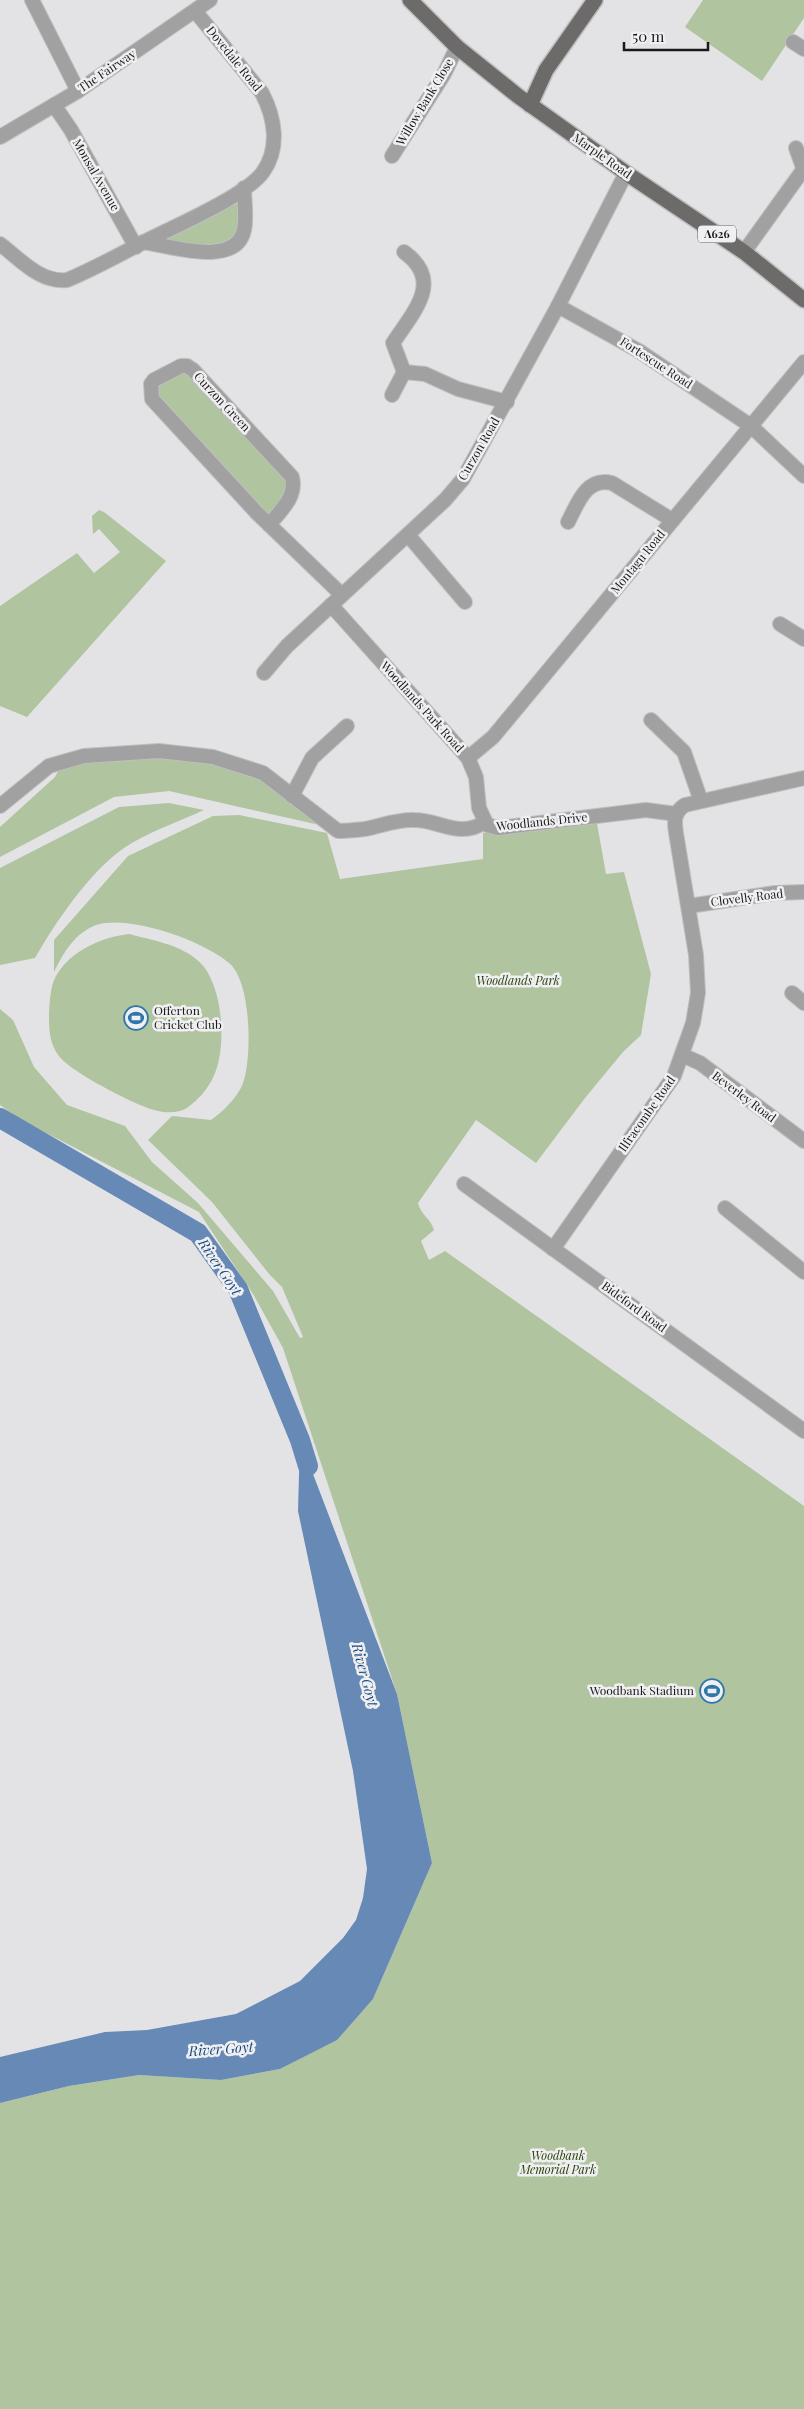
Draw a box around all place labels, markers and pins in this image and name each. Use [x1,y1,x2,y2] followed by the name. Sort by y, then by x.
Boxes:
[154,1002,222,1032] place label: Offerton Cricket Club
[123,1005,149,1031] sports icon: Offerton Cricket Club
[699,1678,725,1704] sports icon: Woodbank Stadium
[589,1682,694,1698] place label: Woodbank Stadium

